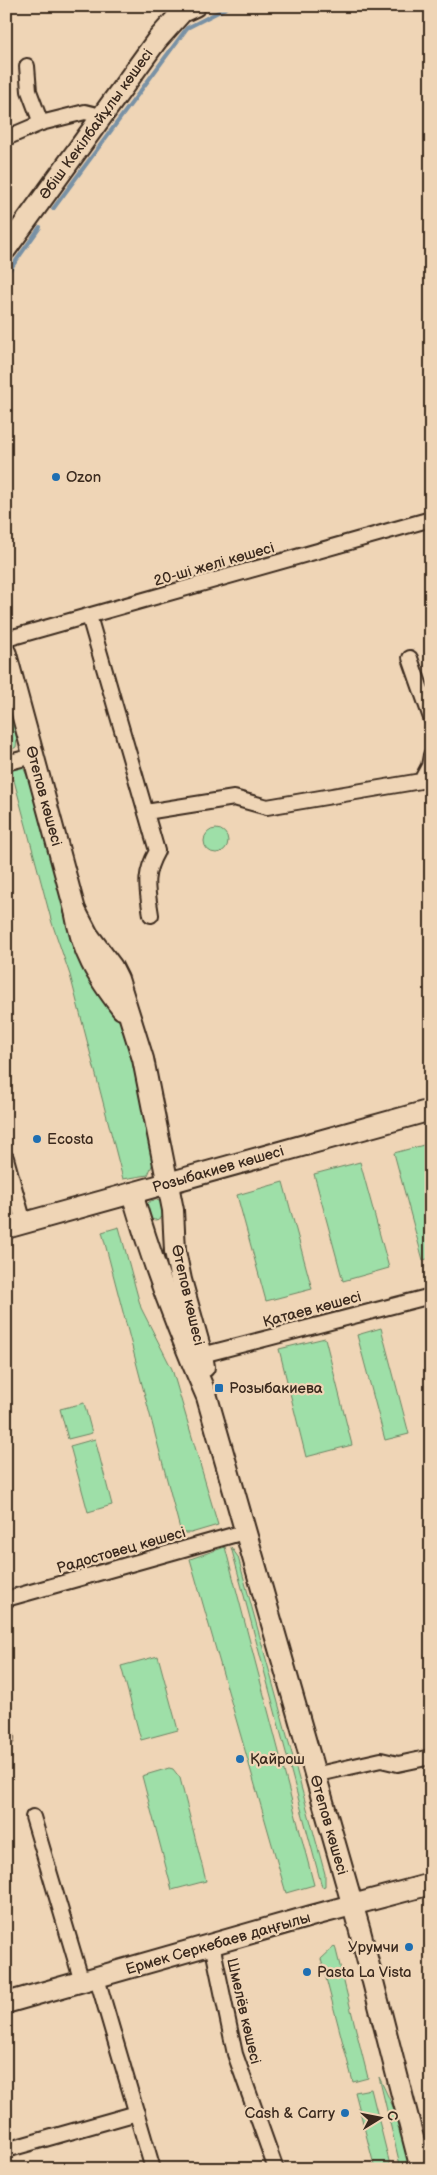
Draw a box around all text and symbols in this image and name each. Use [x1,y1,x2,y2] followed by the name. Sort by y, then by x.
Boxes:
[35,45,158,204] street label: Әбіш Кекілбайұлы көшесі
[66,468,101,487] place label: Ozon
[50,471,62,483] marker: Ozon
[152,538,277,591] street label: 20-ші желі көшесі
[21,744,66,848] street label: Өтепов көшесі
[47,1130,93,1149] place label: Ecosta
[31,1133,43,1145] marker: Ecosta
[150,1142,286,1197] street label: Розыбакиев көшесі
[167,1243,208,1347] street label: Өтепов көшесі
[261,1287,363,1332] street label: Қатаев көшесі
[229,1379,323,1398] place label: Розыбакиева
[213,1382,225,1394] marker: Розыбакиева
[54,1523,188,1578] street label: Радостовец көшесі
[250,1750,305,1769] place label: Қайрош
[234,1753,246,1765] marker: Қайрош
[305,1773,352,1877] street label: Өтепов көшесі
[124,1908,313,1979] street label: Ермек Серкебаев даңғылы
[348,1938,399,1957] place label: Урумчи
[403,1941,415,1953] marker: Урумчи
[222,1956,265,2066] street label: Шмелёв көшесі
[317,1963,412,1982] place label: Pasta La Vista
[301,1966,313,1978] marker: Pasta La Vista
[354,2092,404,2142] north arrow
[245,2104,335,2123] place label: Cash & Carry
[339,2107,351,2119] marker: Cash & Carry
[383,2110,402,2122] text: С

